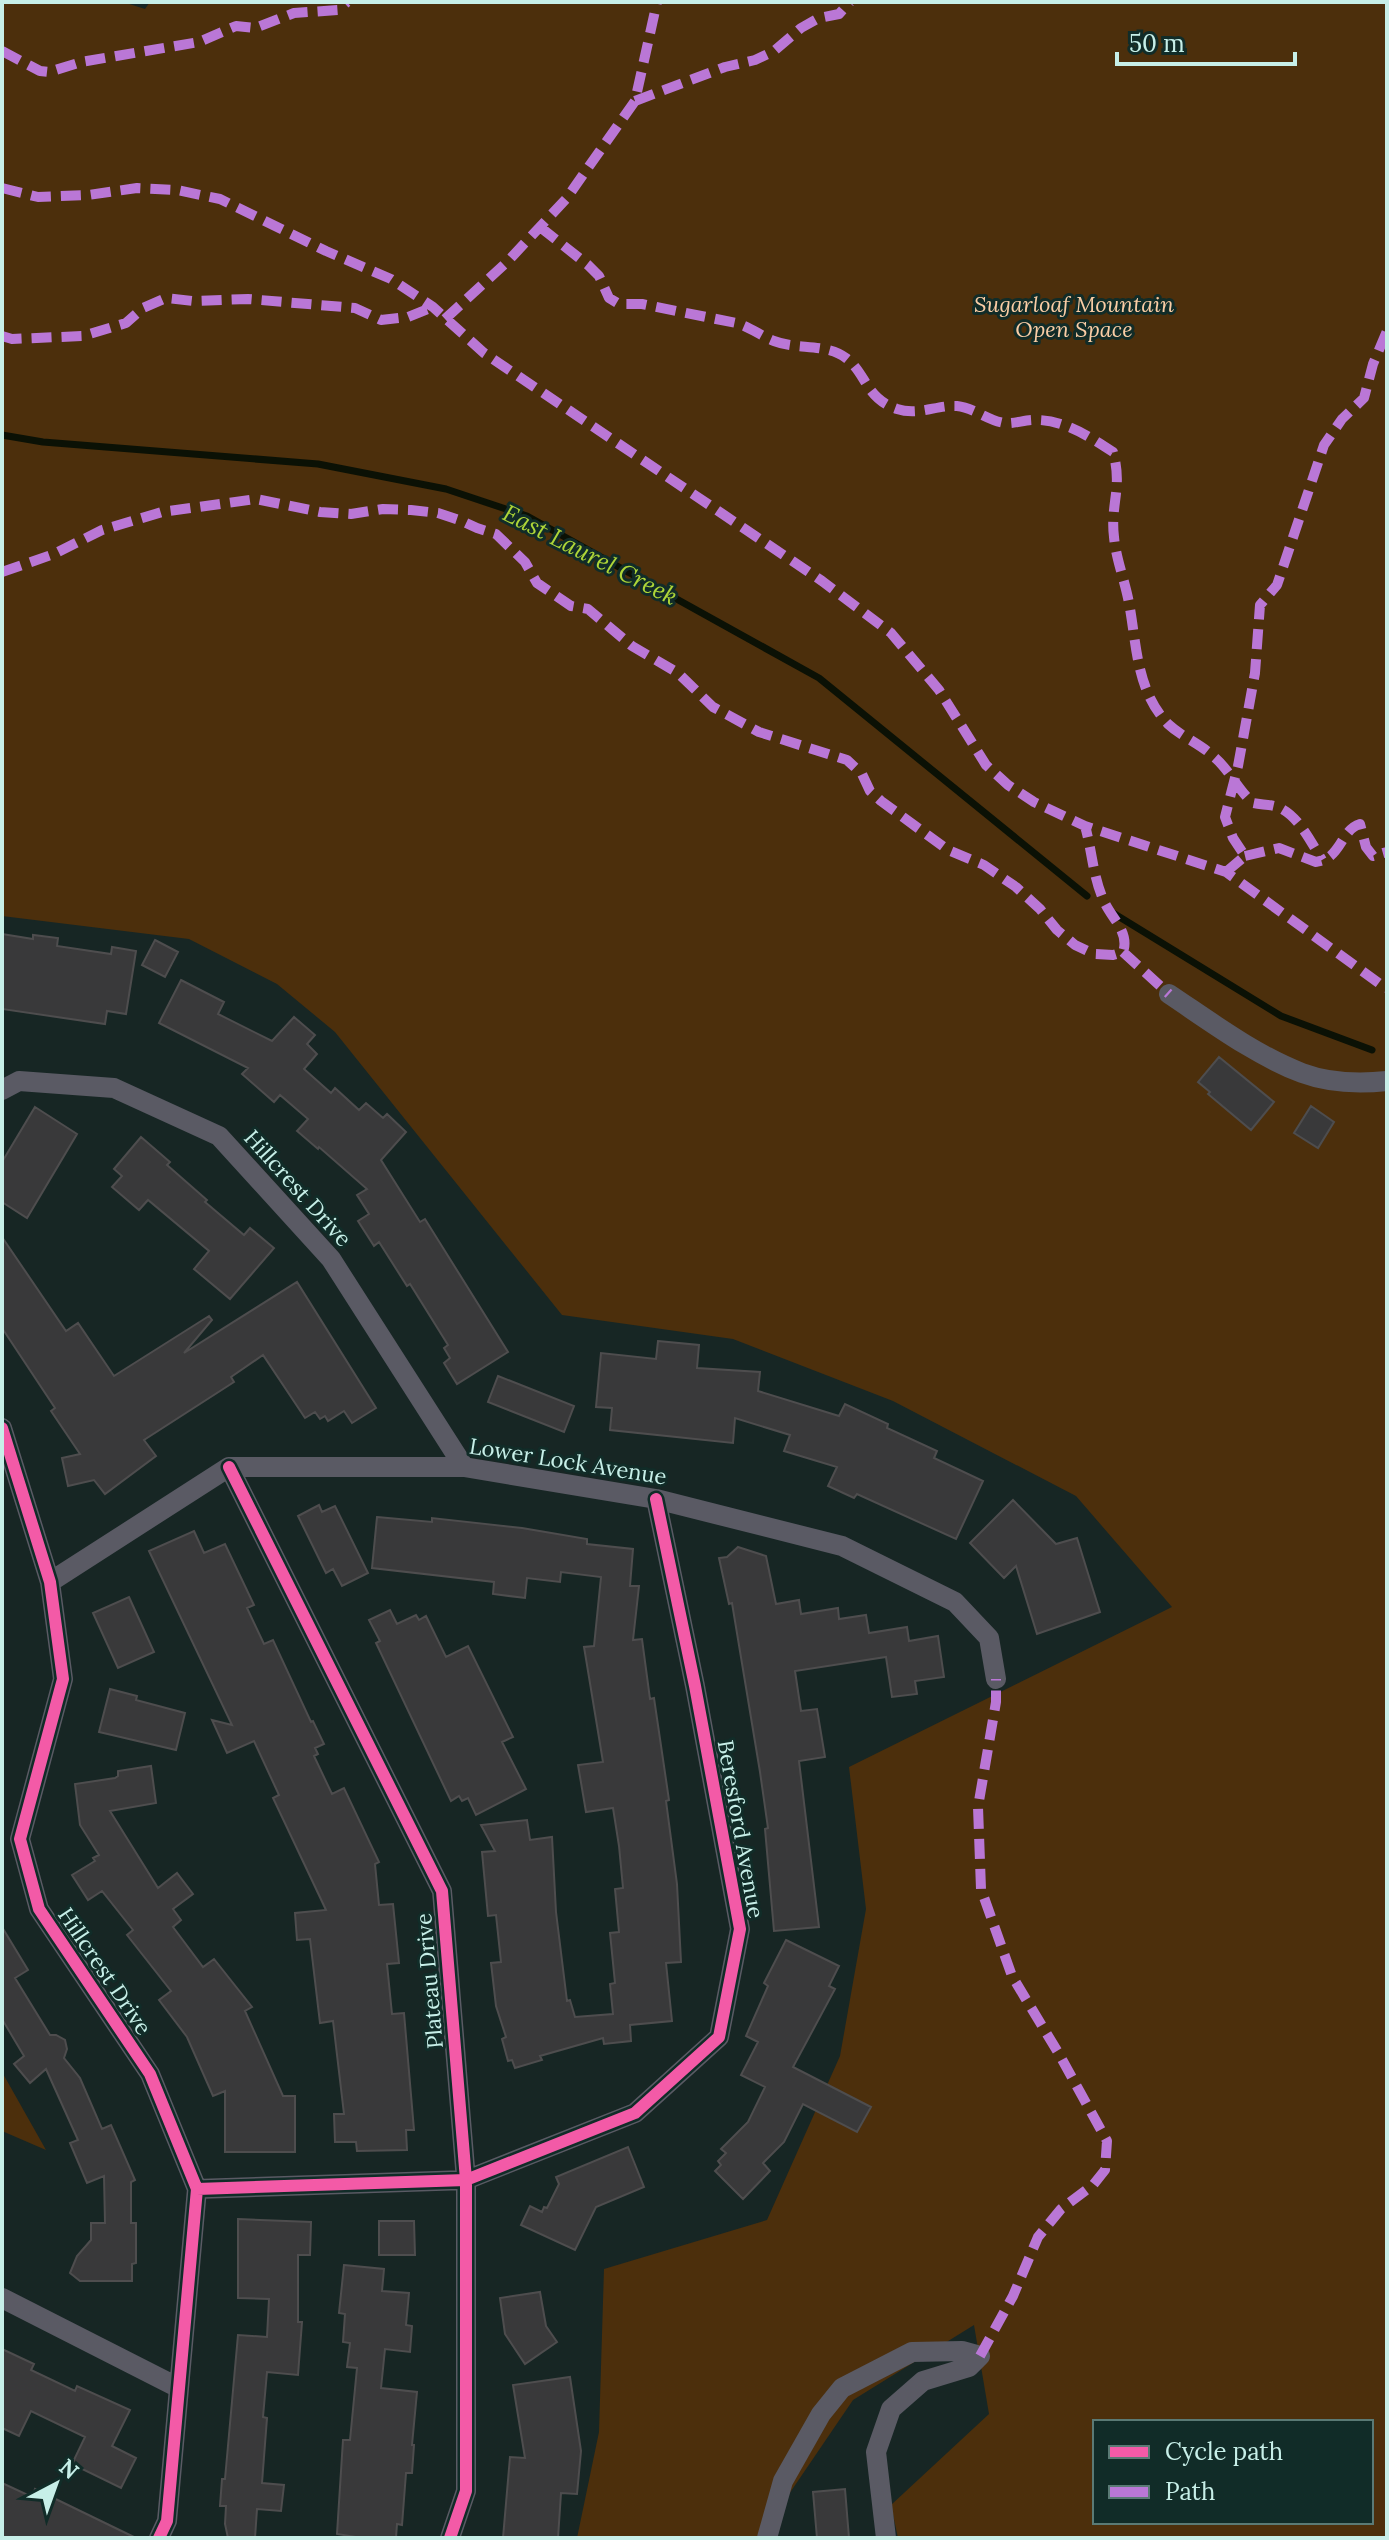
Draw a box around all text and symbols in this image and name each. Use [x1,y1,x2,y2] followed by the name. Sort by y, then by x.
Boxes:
[1117,16,1295,66] scale bar
[1129,28,1185,59] text: 50 m
[974,290,1175,343] park label: Sugarloaf Mountain Open Space
[498,497,683,612] water label: East Laurel Creek
[238,1124,358,1252] street label: Hillcrest Drive
[467,1432,669,1490] street label: Lower Lock Avenue
[712,1738,770,1920] street label: Beresford Avenue
[52,1902,158,2040] street label: Hillcrest Drive
[409,1912,449,2050] street label: Plateau Drive
[1093,2420,1373,2524] legend
[1165,2436,1283,2467] text: Cycle path
[16,2444,96,2524] north arrow
[54,2453,85,2485] text: N
[1165,2476,1215,2507] text: Path

